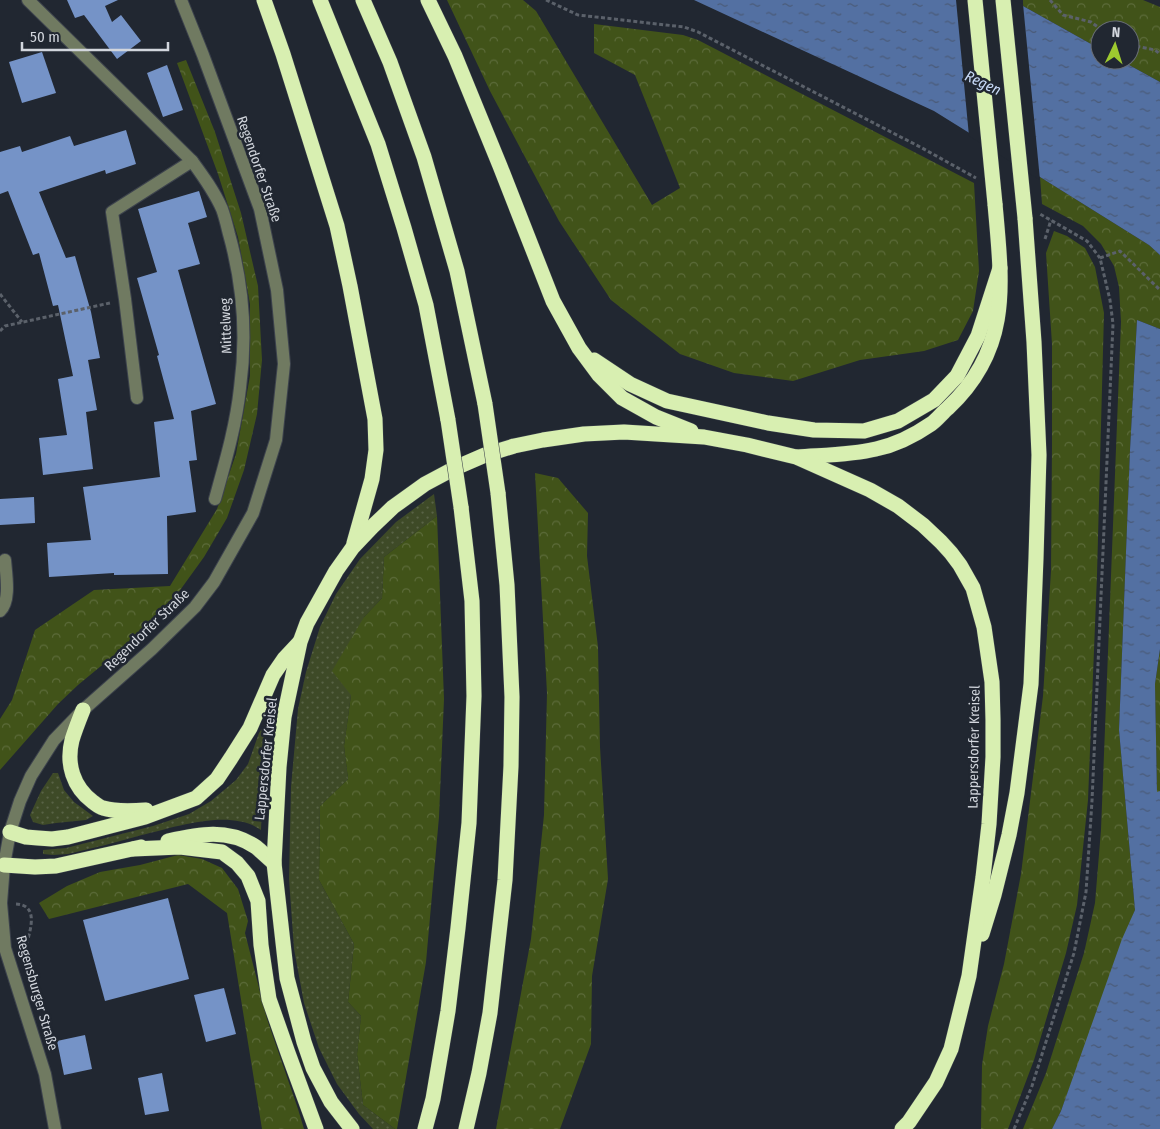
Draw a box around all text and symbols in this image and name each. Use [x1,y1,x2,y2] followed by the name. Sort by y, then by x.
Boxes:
[22,20,169,52] scale bar
[1090,20,1140,70] north arrow
[1111,24,1121,41] text: N
[30,28,60,46] text: 50 m
[962,67,1004,99] water label: Regen
[233,114,285,224] street label: Regendorfer Straße
[217,297,235,354] street label: Mittelweg
[101,585,193,675] street label: Regendorfer Straße
[964,685,984,809] street label: Lappersdorfer Kreisel
[251,696,281,821] street label: Lappersdorfer Kreisel
[12,933,62,1053] street label: Regensburger Straße

